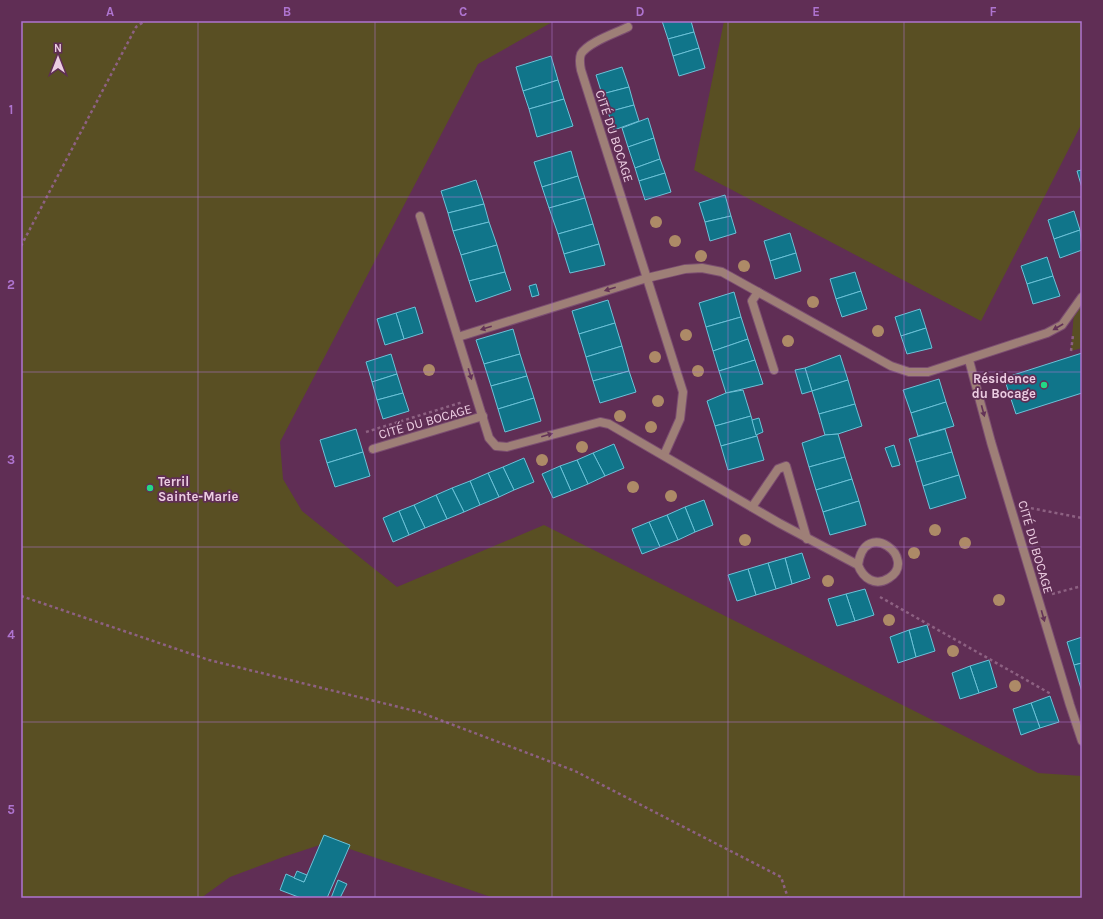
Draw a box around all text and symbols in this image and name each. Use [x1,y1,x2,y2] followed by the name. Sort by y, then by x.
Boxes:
[106,4,114,19] text: A
[283,4,291,19] text: B
[459,4,467,19] text: C
[636,4,645,19] text: D
[812,4,820,19] text: E
[989,4,997,19] text: F
[38,38,78,78] north arrow
[54,42,62,55] text: N
[593,87,638,184] street label: CITÉ DU BOCAGE
[9,102,13,117] text: 1
[7,277,15,292] text: 2
[604,286,616,292] one-way arrow
[1052,324,1064,330] one-way arrow
[479,325,491,331] one-way arrow
[467,368,473,380] one-way arrow
[972,371,1036,401] place label: Résidence du Bocage
[1039,380,1049,390] marker: Résidence du Bocage
[376,399,473,442] street label: CITÉ DU BOCAGE
[980,405,986,417] one-way arrow
[541,432,553,438] one-way arrow
[7,452,15,467] text: 3
[158,474,238,504] place label: Terril Sainte-Marie
[145,483,155,493] marker: Terril Sainte-Marie
[1015,498,1058,595] street label: CITÉ DU BOCAGE
[1040,610,1046,622] one-way arrow
[7,627,15,642] text: 4
[7,802,15,817] text: 5

